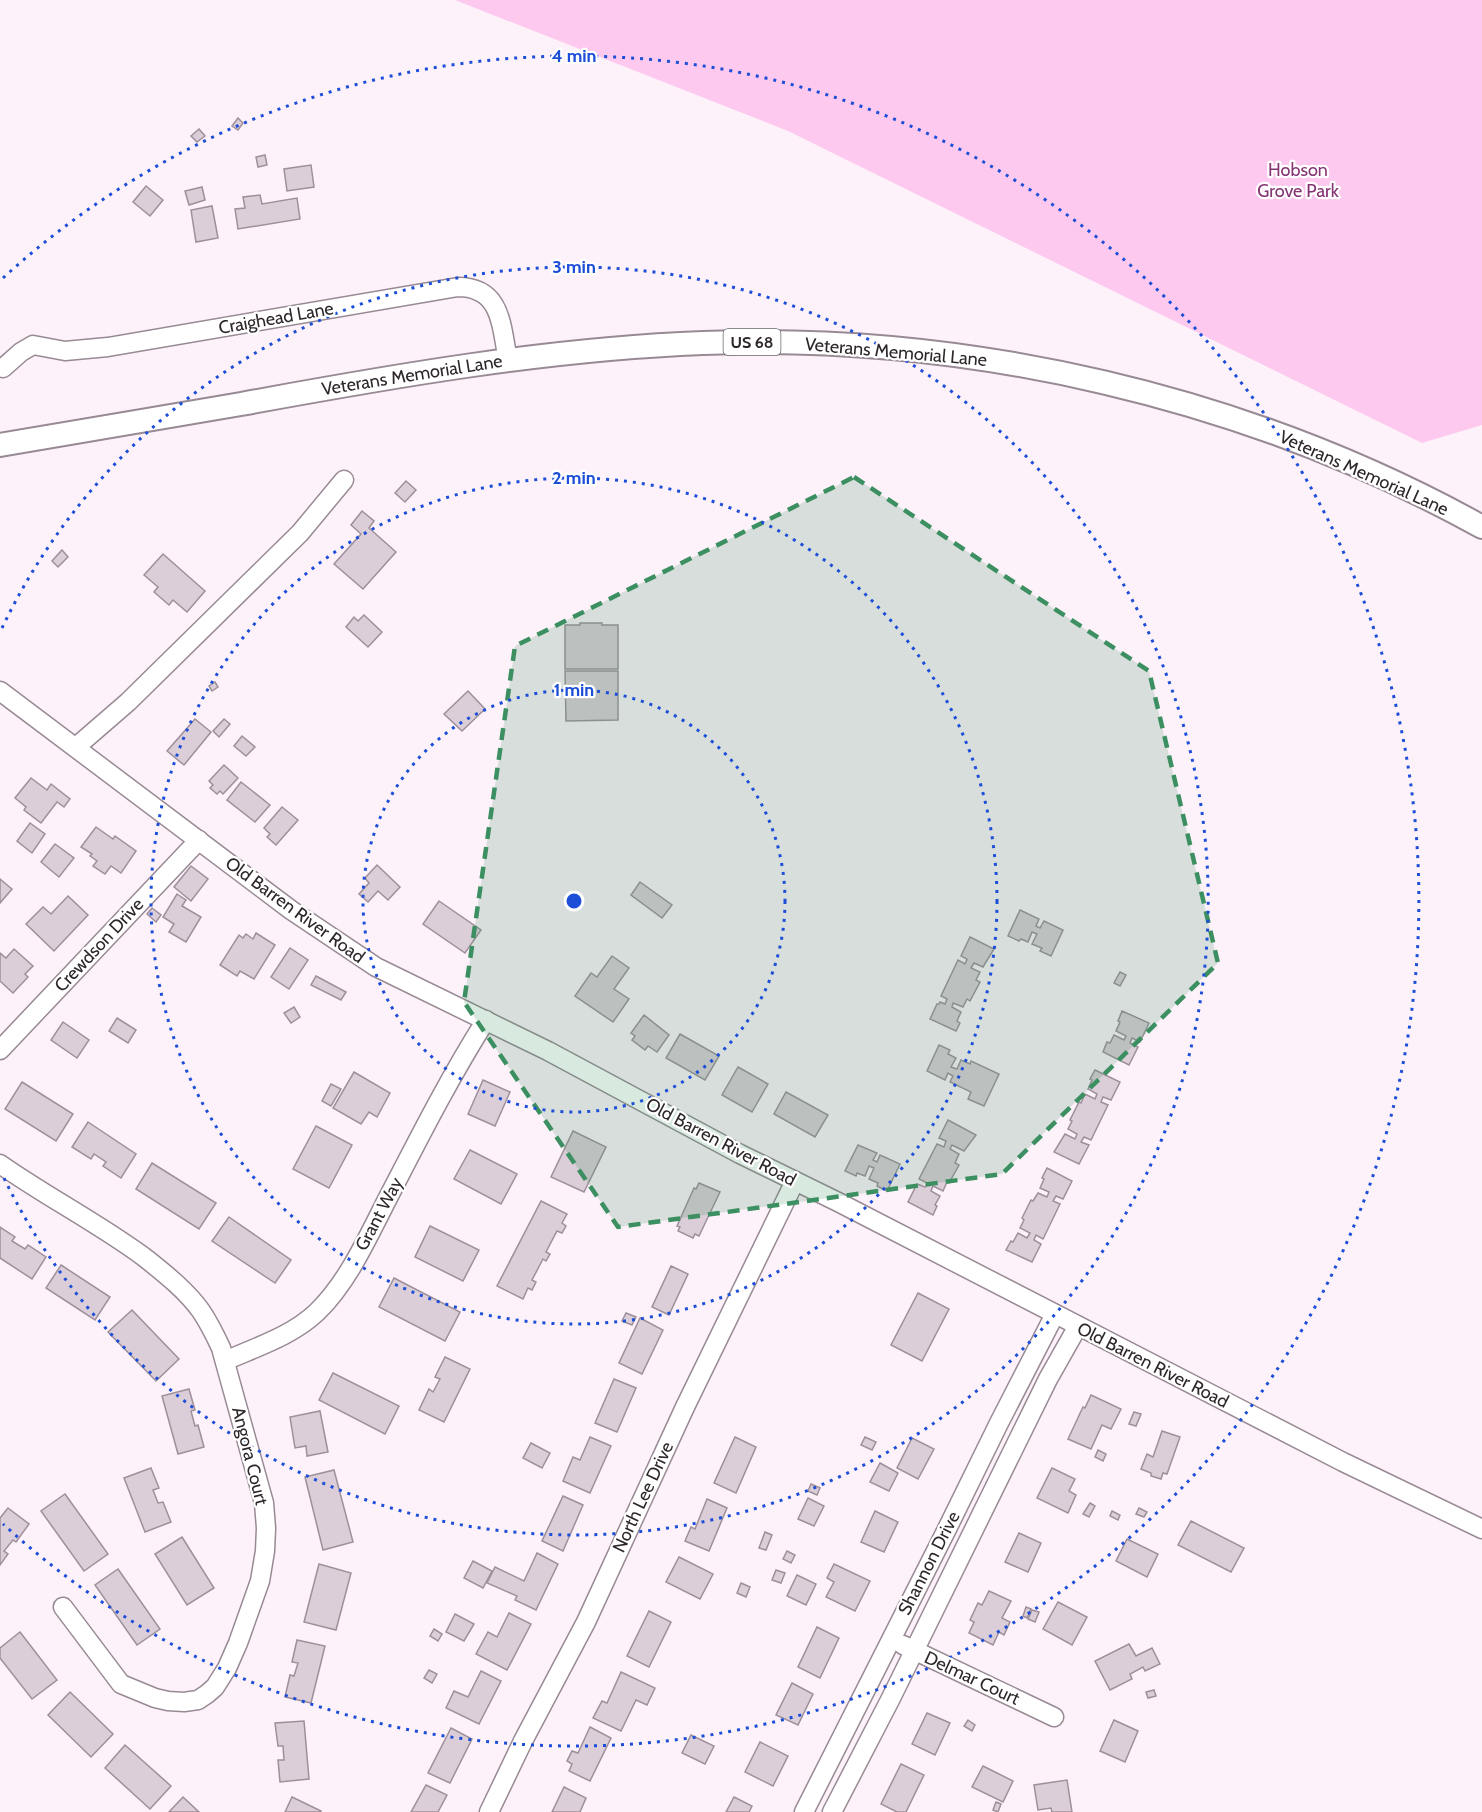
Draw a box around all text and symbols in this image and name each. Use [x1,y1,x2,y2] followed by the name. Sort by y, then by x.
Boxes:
[551,45,597,67] text: 4 min
[1257,159,1340,202] park label: Hobson Grove Park
[552,256,596,278] text: 3 min
[217,297,335,339] street label: Craighead Lane
[724,329,780,355] road number: US 68
[804,333,988,371] street label: Veterans Memorial Lane
[320,350,504,400] street label: Veterans Memorial Lane
[1276,426,1452,520] street label: Veterans Memorial Lane
[552,467,596,489] text: 2 min
[554,679,594,701] text: 1 min
[221,852,369,968] street label: Old Barren River Road
[564,891,584,911] centre of rings
[50,893,148,997] street label: Crewdson Drive
[642,1093,800,1191] street label: Old Barren River Road
[351,1174,407,1254] street label: Grant Way
[1074,1317,1232,1413] street label: Old Barren River Road
[227,1405,273,1507] street label: Angora Court
[608,1438,678,1556] street label: North Lee Drive
[893,1508,965,1618] street label: Shannon Drive
[921,1646,1023,1710] street label: Delmar Court

